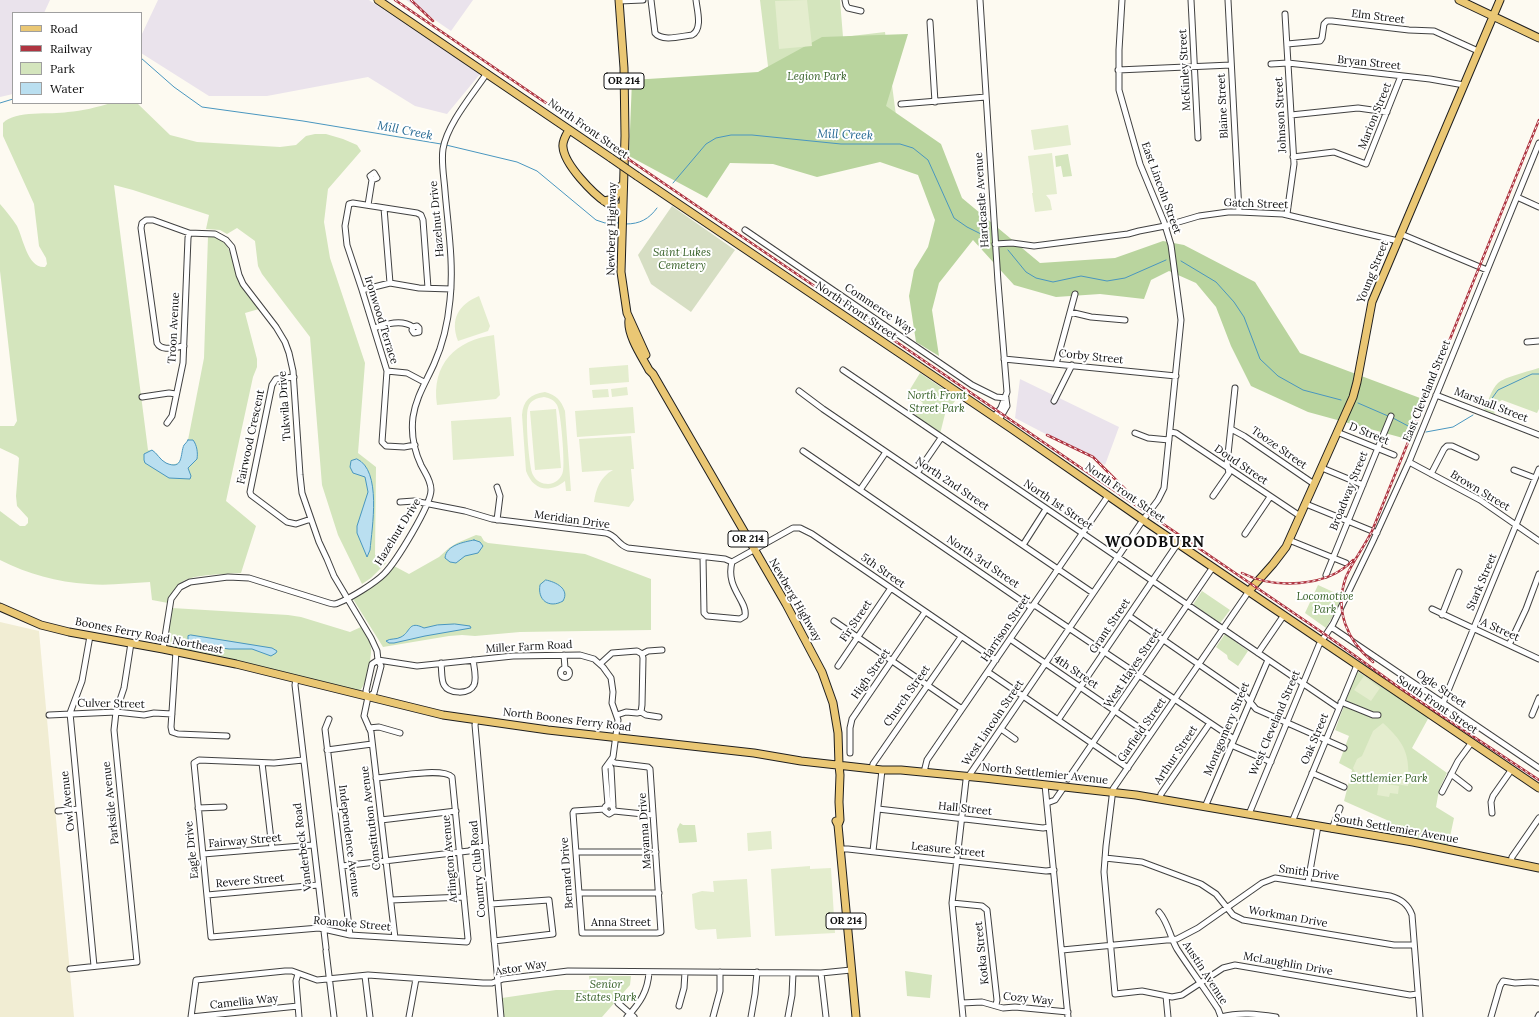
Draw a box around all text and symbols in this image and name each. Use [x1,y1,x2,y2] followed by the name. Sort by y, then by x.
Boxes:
[1351,7,1405,27] street label: Elm Street
[12,12,142,104] legend
[50,21,78,36] text: Road
[1176,29,1194,111] street label: McKinley Street
[50,41,92,56] text: Railway
[1337,53,1401,73] street label: Bryan Street
[50,61,75,76] text: Park
[787,70,847,84] park label: Legion Park
[604,73,644,89] road number: OR 214
[1215,73,1231,139] street label: Blaine Street
[1272,77,1290,153] street label: Johnson Street
[50,81,84,96] text: Water
[1356,81,1394,151] street label: Marion Street
[545,96,631,162] street label: North Front Street
[376,119,434,143] water label: Mill Creek
[817,127,873,143] water label: Mill Creek
[1138,140,1184,236] street label: East Lincoln Street
[972,152,992,248] street label: Hardcastle Avenue
[427,180,447,258] street label: Hazelnut Drive
[605,182,619,276] street label: Newberg Highway
[1223,196,1289,212] street label: Gatch Street
[1355,239,1391,305] street label: Young Street
[653,246,711,272] park label: Saint Lukes Cemetery
[361,274,401,366] street label: Ironwood Terrace
[813,279,899,343] street label: North Front Street
[842,281,916,337] street label: Commerce Way
[166,292,182,364] street label: Troon Avenue
[1400,338,1454,444] street label: East Cleveland Street
[1058,347,1124,367] street label: Corby Street
[276,370,294,442] street label: Tukwila Drive
[1452,385,1530,425] street label: Marshall Street
[235,389,267,485] street label: Fairwood Crescent
[907,389,967,415] park label: North Front Street Park
[1347,420,1391,448] street label: D Street
[1249,424,1309,472] street label: Tooze Street
[1212,442,1270,488] street label: Doud Street
[1327,449,1371,533] street label: Broadway Street
[912,454,992,514] street label: North 2nd Street
[1082,460,1168,526] street label: North Front Street
[1448,468,1512,514] street label: Brown Street
[1021,477,1095,533] street label: North 1st Street
[372,496,424,568] street label: Hazelnut Drive
[533,508,611,532] street label: Meridian Drive
[728,531,768,547] road number: OR 214
[944,533,1022,591] street label: North 3rd Street
[1105,534,1205,552] district label: WOODBURN
[858,551,908,591] street label: 5th Street
[1464,551,1500,613] street label: Stark Street
[766,556,824,644] street label: Newberg Highway
[1297,590,1353,616] park label: Locomotive Park
[978,592,1034,664] street label: Harrison Street
[1087,596,1133,656] street label: Grant Street
[837,597,875,645] street label: Fir Street
[74,615,224,657] street label: Boones Ferry Road Northeast
[1479,616,1521,644] street label: A Street
[1101,626,1165,710] street label: West Hayes Street
[485,638,573,656] street label: Miller Farm Road
[849,646,893,702] street label: High Street
[1051,652,1101,692] street label: 4th Street
[881,663,933,729] street label: Church Street
[1413,667,1469,711] street label: Ogle Street
[1247,669,1303,777] street label: West Cleveland Street
[1394,673,1480,737] street label: South Front Street
[959,678,1027,768] street label: West Lincoln Street
[1201,680,1253,778] street label: Montgomery Street
[1115,695,1169,765] street label: Garfield Street
[77,697,145,711] street label: Culver Street
[502,706,632,734] street label: North Boones Ferry Road
[1298,711,1332,767] street label: Oak Street
[1152,723,1200,787] street label: Arthur Street
[100,761,122,845] street label: Parkside Avenue
[981,761,1109,787] street label: North Settlemier Avenue
[358,765,384,871] street label: Constitution Avenue
[58,770,78,832] street label: Owl Avenue
[1350,772,1428,786] park label: Settlemier Park
[336,784,362,898] street label: Independence Avenue
[636,792,654,870] street label: Mayanna Drive
[937,800,993,818] street label: Hall Street
[291,802,315,892] street label: Vanderbeck Road
[1333,812,1459,846] street label: South Settlemier Avenue
[440,815,460,903] street label: Arlington Avenue
[182,820,202,880] street label: Eagle Drive
[467,820,489,918] street label: Country Club Road
[208,831,282,851] street label: Fairway Street
[558,837,576,909] street label: Bernard Drive
[910,840,986,860] street label: Leasure Street
[1278,862,1340,884] street label: Smith Drive
[215,871,285,891] street label: Revere Street
[1247,904,1329,930] street label: Workman Drive
[826,913,866,929] road number: OR 214
[313,914,391,934] street label: Roanoke Street
[591,916,651,930] street label: Anna Street
[972,921,992,985] street label: Kotka Street
[1180,939,1230,1007] street label: Austin Avenue
[1242,950,1334,978] street label: McLaughlin Drive
[494,957,548,979] street label: Astor Way
[575,978,637,1004] park label: Senior Estates Park
[1002,990,1054,1008] street label: Cozy Way
[209,992,279,1012] street label: Camellia Way

